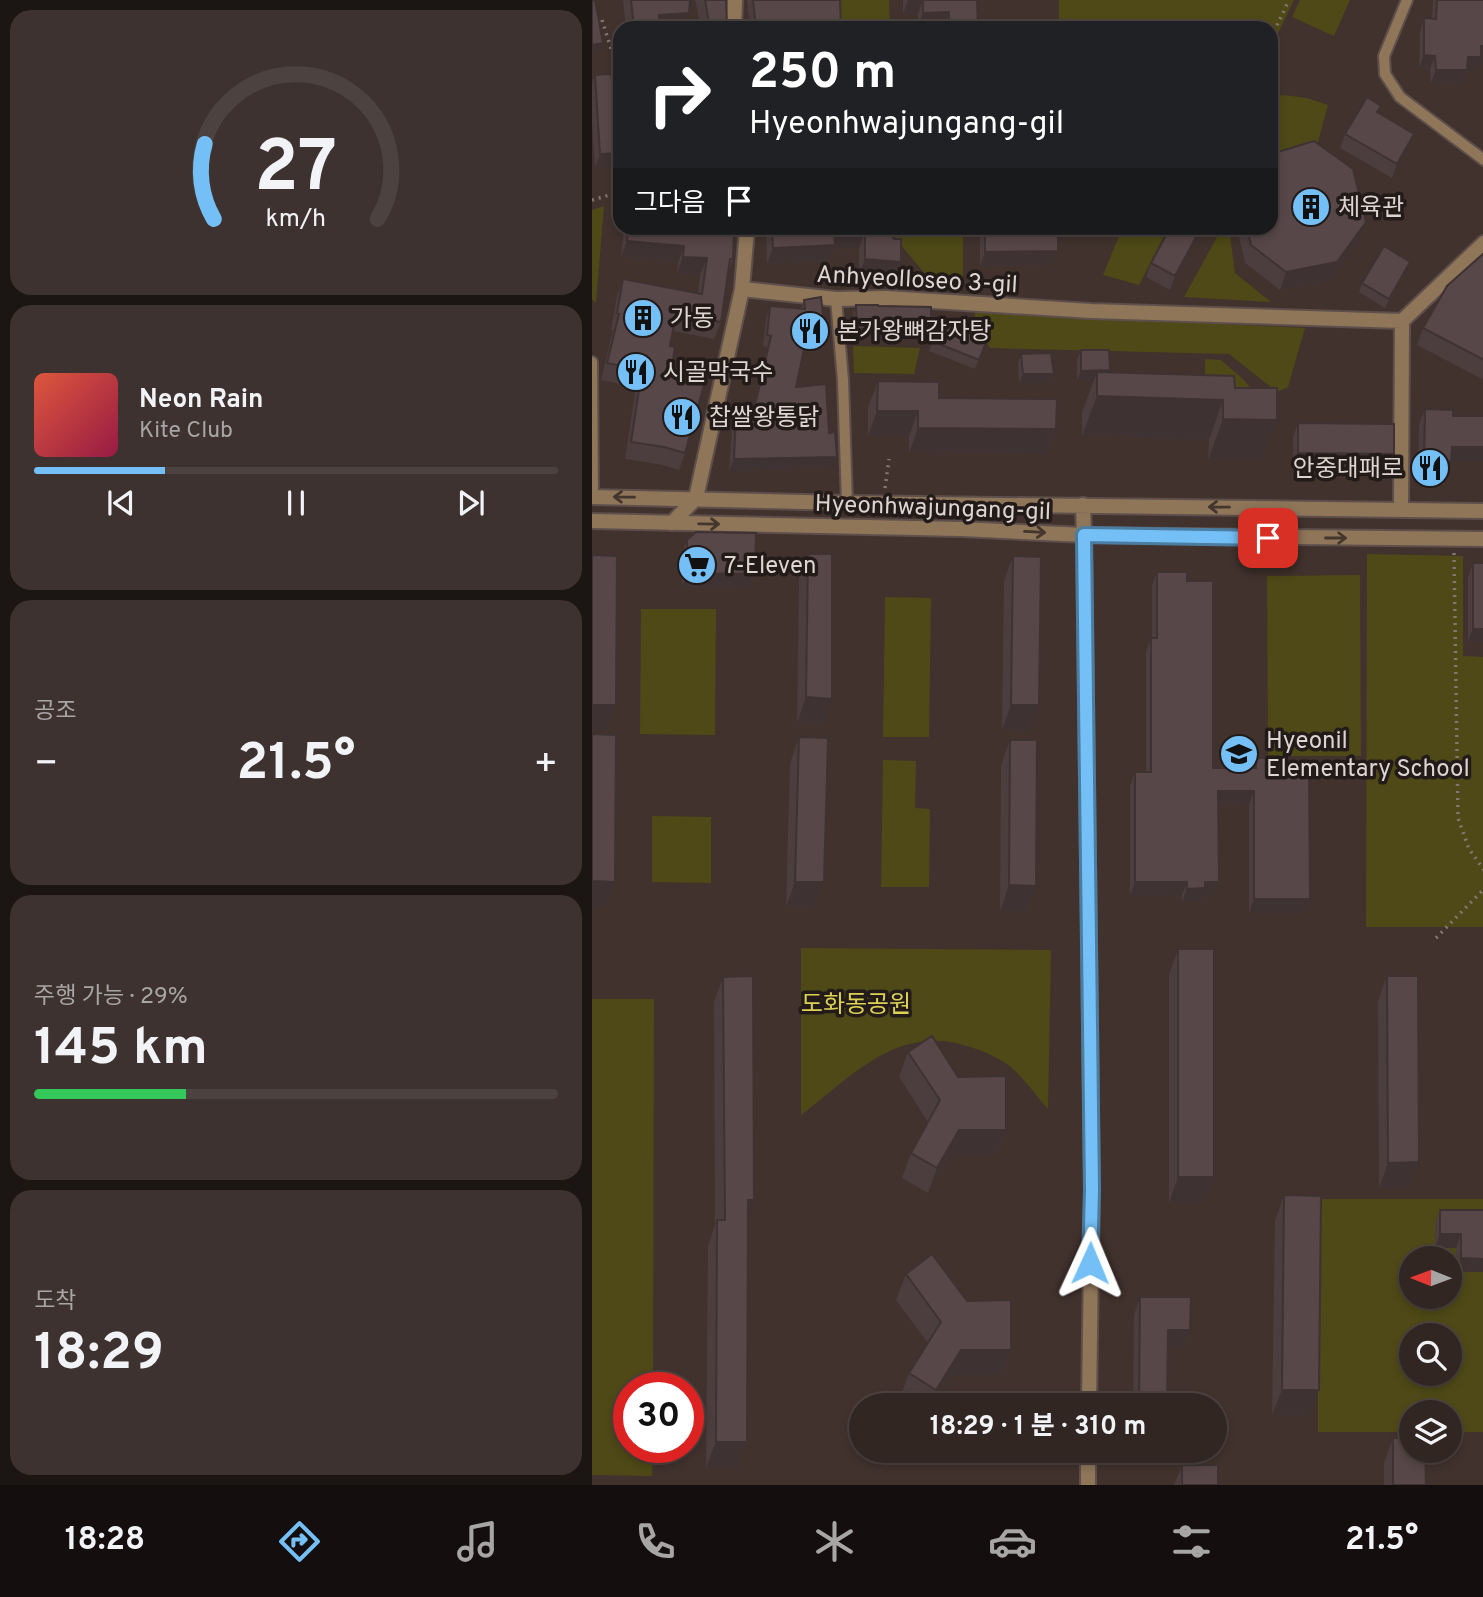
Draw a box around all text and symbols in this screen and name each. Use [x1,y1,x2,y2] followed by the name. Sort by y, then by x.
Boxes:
[749,44,896,106] text: 250 m
[634,49,725,140] icon: right
[749,105,1064,145] text: Hyeonhwajungang-gil
[255,125,337,217] text: 27
[720,182,758,220] icon: arrive
[1290,186,1332,228] building icon: 체육관
[634,188,706,221] text: 그다음
[1338,194,1404,224] place label: 체육관
[266,203,326,235] text: km/h
[815,261,1018,301] street label: Anhyeolloseo 3-gil
[622,297,664,339] building icon: 가동
[670,305,714,335] place label: 가동
[789,310,831,352] restaurant icon: 본가왕뼈감자탕
[837,318,992,348] place label: 본가왕뼈감자탕
[615,351,657,393] restaurant icon: 시골막국수
[663,359,773,389] place label: 시골막국수
[139,384,264,417] text: Neon Rain
[661,396,703,438] restaurant icon: 찹쌀왕통닭
[709,404,819,434] place label: 찹쌀왕통닭
[139,417,233,446] text: Kite Club
[1409,447,1451,489] restaurant icon: 안중대패로
[1293,455,1403,485] place label: 안중대패로
[102,484,140,522] icon: previous
[277,484,315,522] icon: pause
[452,484,490,522] icon: next
[613,490,636,504] one-way arrow
[814,490,1052,528] street label: Hyeonhwajungang-gil
[1208,500,1231,514] one-way arrow
[1238,508,1298,568] pin
[697,517,720,530] one-way arrow
[1249,519,1287,557] icon: arrive
[1023,526,1046,539] one-way arrow
[1324,531,1347,545] one-way arrow
[676,544,718,586] supermarket icon: 7-Eleven
[724,552,817,582] place label: 7-Eleven
[34,698,76,727] text: 공조
[1266,727,1470,785] place label: Hyeonil Elementary School
[237,732,355,798] text: 21.5°
[1218,733,1260,775] school or university icon: Hyeonil Elementary School
[34,741,59,790] text: −
[533,741,558,790] text: +
[34,983,188,1012] text: 주행 가능 · 29%
[801,991,911,1021] park label: 도화동공원
[34,1017,208,1083] text: 145 km
[1053,1226,1127,1300] position arrow
[1399,1246,1462,1309] north arrow
[1399,1246,1462,1463] map controls
[34,1288,76,1317] text: 도착
[34,1322,164,1388] text: 18:29
[1399,1323,1462,1386] button: search
[613,1372,704,1463] speed limit sign: 30
[1399,1400,1462,1463] button: layers
[930,1411,1146,1444] text: 18:29 · 1 분 · 310 m
[275,1517,324,1566] icon: directions
[453,1517,502,1566] icon: music
[631,1517,680,1566] icon: phone
[810,1517,859,1566] icon: climate
[988,1517,1037,1566] icon: car
[1167,1517,1216,1566] icon: filters
[65,1521,145,1561] text: 18:28
[1345,1521,1418,1561] text: 21.5°

